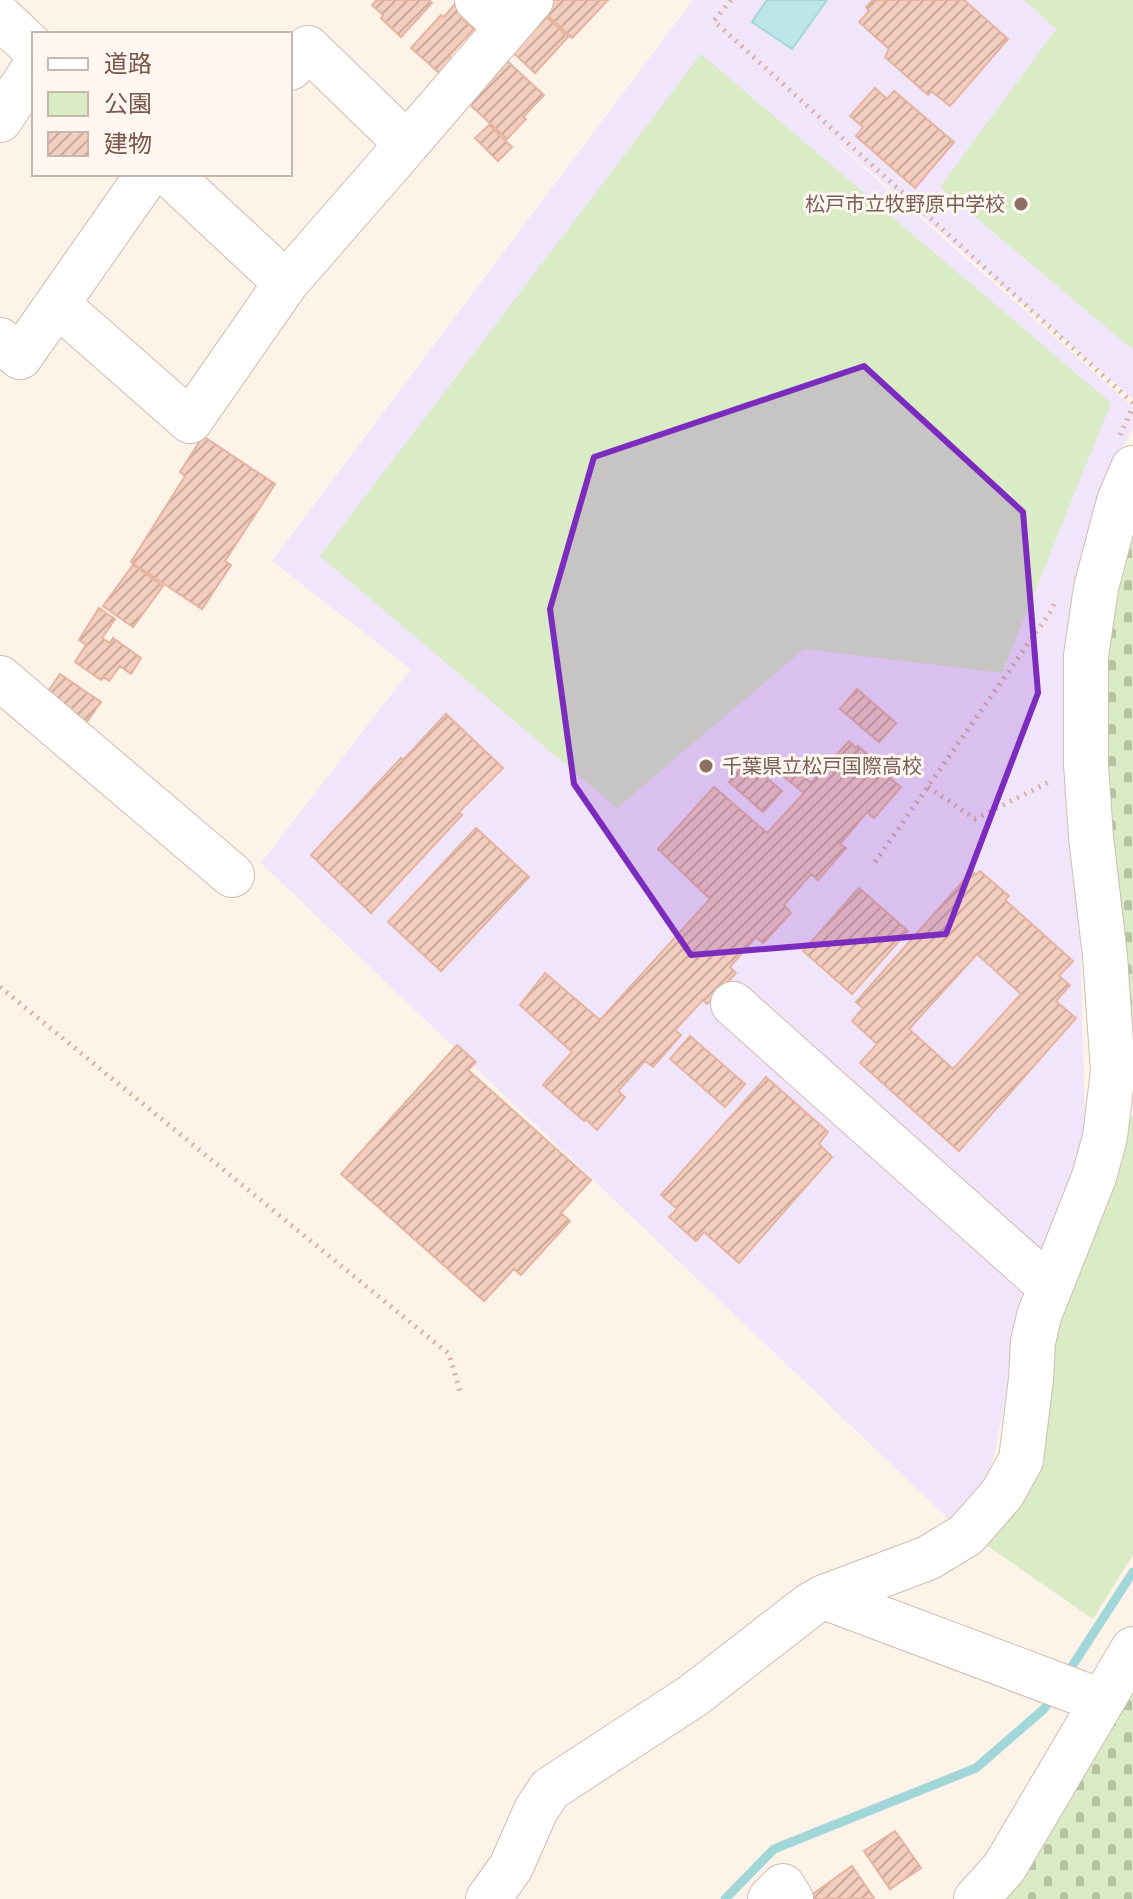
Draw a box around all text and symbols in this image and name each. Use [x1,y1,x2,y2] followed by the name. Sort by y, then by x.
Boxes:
[32,32,292,176] legend
[104,47,152,80] text: 道路
[104,87,152,120] text: 公園
[104,127,152,160] text: 建物
[805,190,1005,218] place label: 松戸市立牧野原中学校
[1012,195,1030,213] marker: 松戸市立牧野原中学校
[722,752,922,780] place label: 千葉県立松戸国際高校
[697,757,715,775] marker: 千葉県立松戸国際高校

